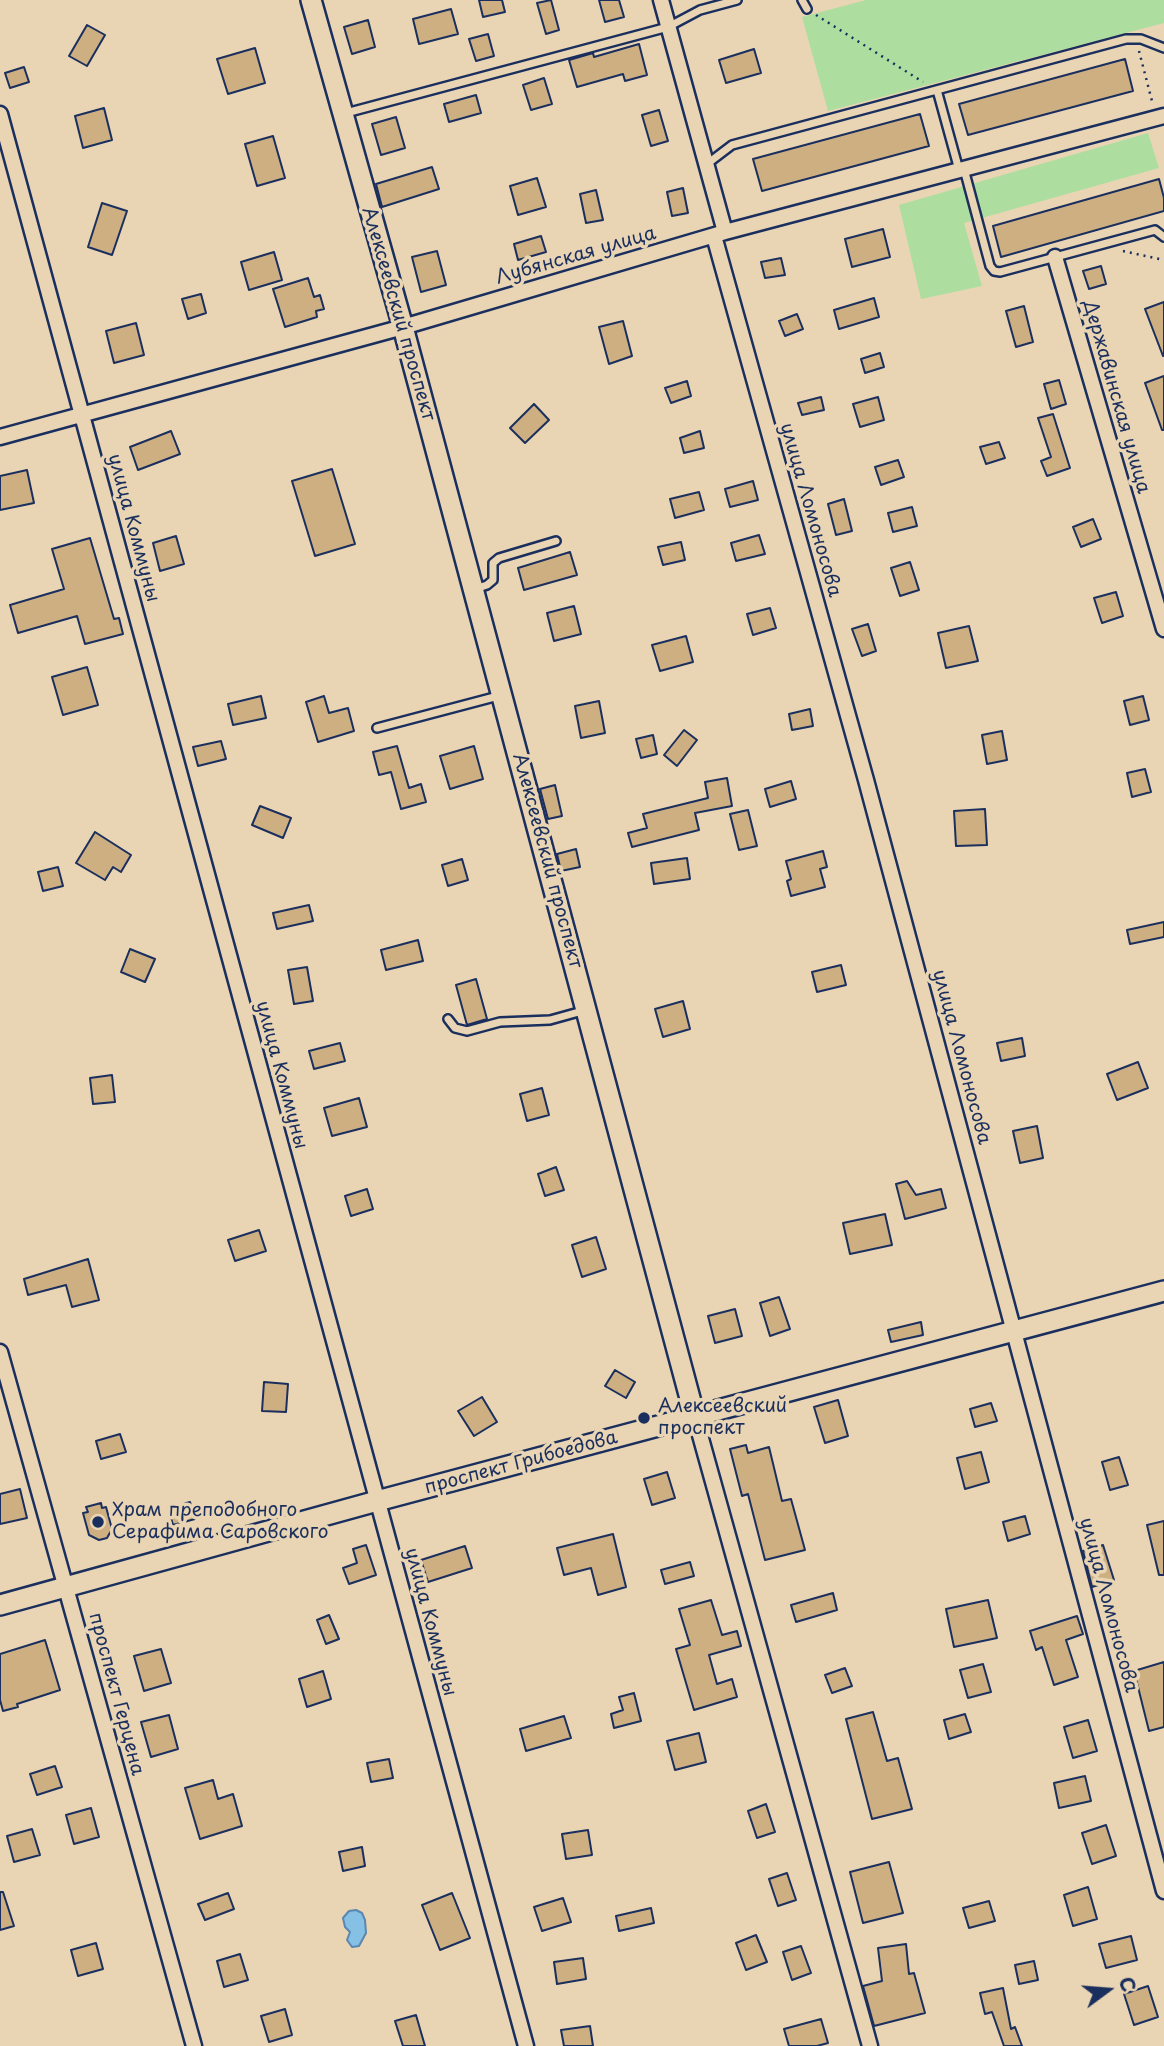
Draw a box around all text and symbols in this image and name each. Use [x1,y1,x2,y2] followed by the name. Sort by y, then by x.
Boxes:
[356,204,440,424] street label: Алексеевский проспект
[493,222,659,290] street label: Лубянская улица
[1077,298,1155,496] street label: Державинская улица
[774,420,846,600] street label: улица Ломоносова
[102,451,164,605] street label: улица Коммуны
[507,751,587,971] street label: Алексеевский проспект
[927,967,995,1147] street label: улица Ломоносова
[250,998,312,1152] street label: улица Коммуны
[658,1396,787,1440] place label: Алексеевский проспект
[636,1410,652,1426] marker: Алексеевский проспект
[422,1426,620,1500] street label: проспект Грибоедова
[112,1500,329,1544] place label: Храм преподобного Серафима Саровского
[90,1514,106,1530] marker: Храм преподобного Серафима Саровского
[1074,1515,1142,1695] street label: улица Ломоносова
[399,1545,461,1699] street label: улица Коммуны
[83,1610,149,1778] street label: проспект Герцена
[1073,1955,1143,2025] north arrow
[1113,1973,1144,1995] text: С

